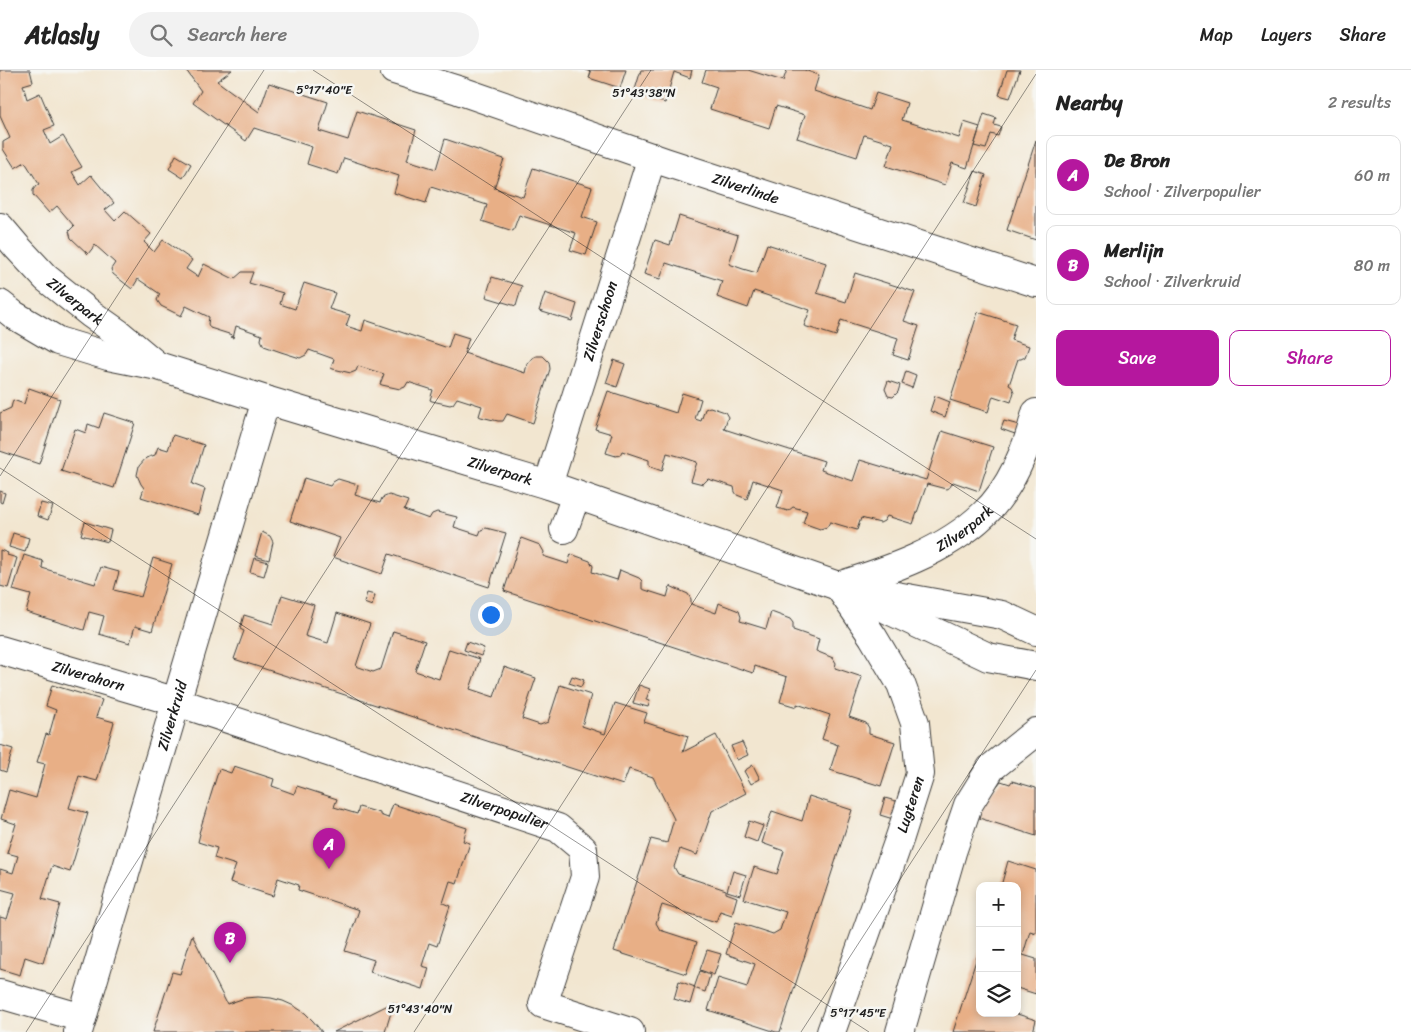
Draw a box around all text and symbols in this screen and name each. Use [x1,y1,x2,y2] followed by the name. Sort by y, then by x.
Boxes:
[129,12,479,57] search box
[25,14,99,56] text: Atlasly
[187,18,287,51] text: Search here
[1200,19,1233,51] text: Map
[1261,19,1312,51] text: Layers
[1340,19,1386,51] text: Share
[147,21,175,49] icon: search
[296,79,353,101] text: 5°17'40"E
[612,82,676,104] text: 51°43'38"N
[1056,84,1122,122] text: Nearby
[1328,88,1391,117] text: 2 results
[1104,144,1170,177] text: De Bron
[1068,161,1078,190] text: A
[1354,161,1390,190] text: 60 m
[708,165,783,212] street label: Zilverlinde
[1104,177,1260,206] text: School · Zilverpopulier
[1104,234,1164,267] text: Merlijn
[1068,251,1078,280] text: B
[1354,251,1390,280] text: 80 m
[1104,267,1240,296] text: School · Zilverkruid
[41,270,109,332] street label: Zilverpark
[575,278,625,364] street label: Zilverschoon
[1056,330,1219,386] button: Save
[1229,330,1391,386] button: Share
[464,448,536,493] street label: Zilverpark
[931,498,1000,559] street label: Zilverpark
[478,602,504,628] your location
[49,653,128,699] street label: Zilverahorn
[149,677,195,754] street label: Zilverkruid
[889,773,932,836] street label: Lugteren
[457,784,552,837] street label: Zilverpopulier
[313,828,345,869] pin: A
[976,882,1021,1017] map controls
[976,882,1021,927] button: +
[214,922,246,963] pin: B
[976,927,1021,972] button: −
[976,972,1021,1017] button: layers
[388,998,453,1020] text: 51°43'40"N
[830,1002,887,1024] text: 5°17'45"E

